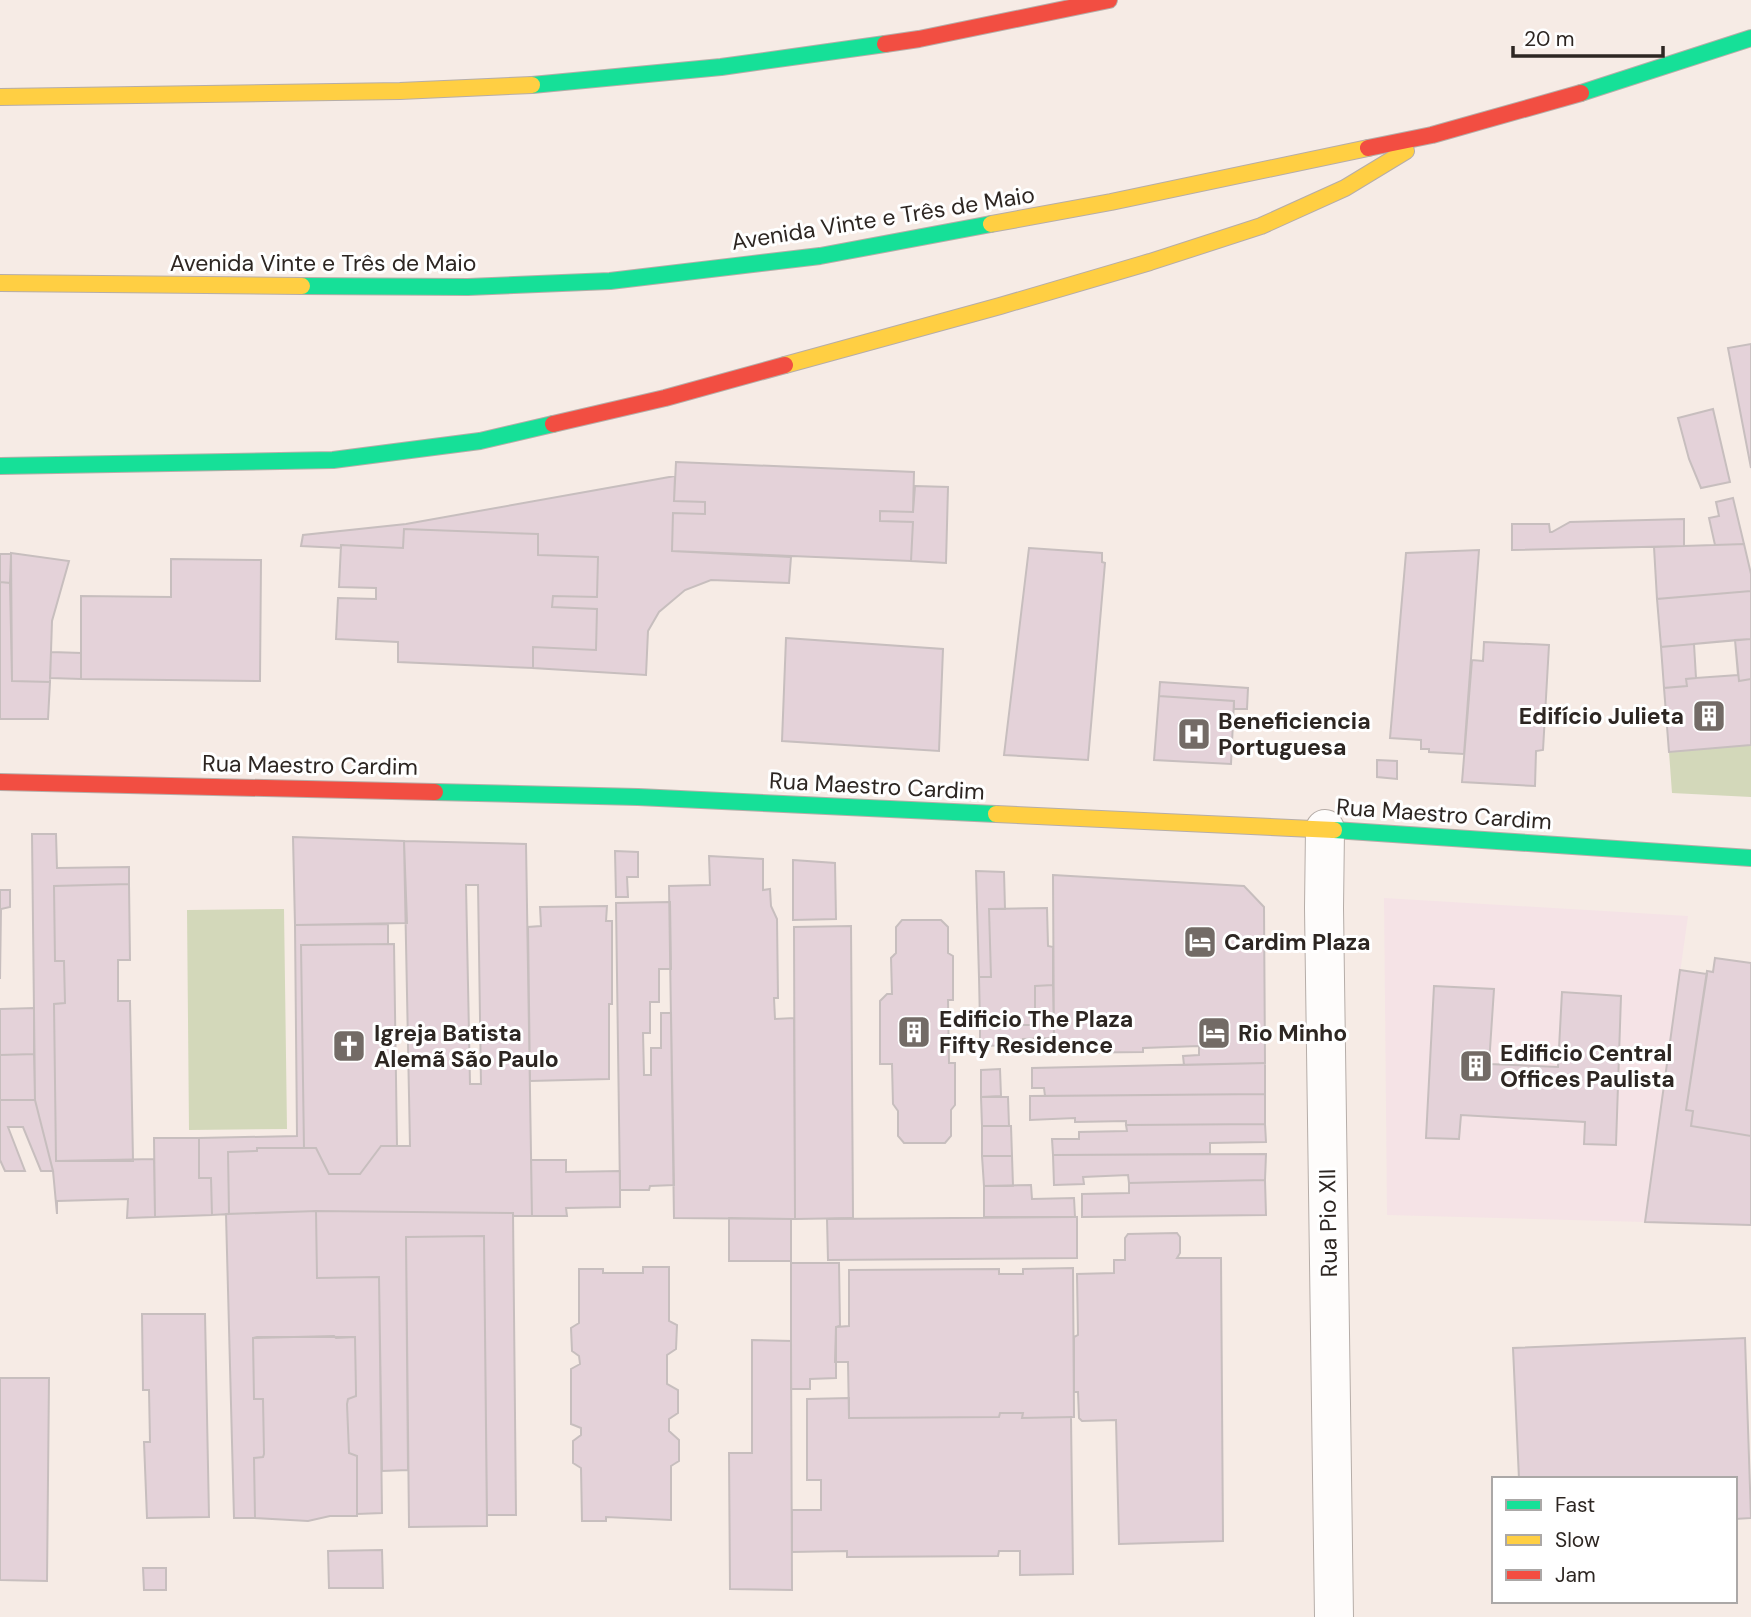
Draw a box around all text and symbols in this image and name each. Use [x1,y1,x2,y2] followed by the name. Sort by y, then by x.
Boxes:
[1513,14,1664,58] scale bar
[1524,25,1575,53] text: 20 m
[729,179,1037,257] street label: Avenida Vinte e Três de Maio
[170,248,476,278] street label: Avenida Vinte e Três de Maio
[1690,697,1728,735] building icon: Edifício Julieta
[1519,701,1684,731] place label: Edifício Julieta
[1218,706,1371,762] place label: Beneficiencia Portuguesa
[1175,715,1213,753] hospital icon: Beneficiencia Portuguesa
[202,748,418,782] street label: Rua Maestro Cardim
[768,765,986,807] street label: Rua Maestro Cardim
[1335,792,1553,836] street label: Rua Maestro Cardim
[1181,923,1219,961] hotel icon: Cardim Plaza
[1224,927,1371,957] place label: Cardim Plaza
[939,1004,1133,1060] place label: Edificio The Plaza Fifty Residence
[895,1013,933,1051] building icon: Edificio The Plaza Fifty Residence
[1195,1014,1233,1052] hotel icon: Rio Minho
[374,1018,559,1074] place label: Igreja Batista Alemã São Paulo
[1238,1018,1347,1048] place label: Rio Minho
[330,1027,368,1065] church icon: Igreja Batista Alemã São Paulo
[1500,1038,1675,1094] place label: Edificio Central Offices Paulista
[1457,1047,1495,1085] building icon: Edificio Central Offices Paulista
[1312,1168,1344,1278] street label: Rua Pio XII
[1492,1477,1737,1603] legend
[1555,1491,1595,1519] text: Fast
[1555,1526,1600,1554] text: Slow
[1555,1561,1596,1589] text: Jam

